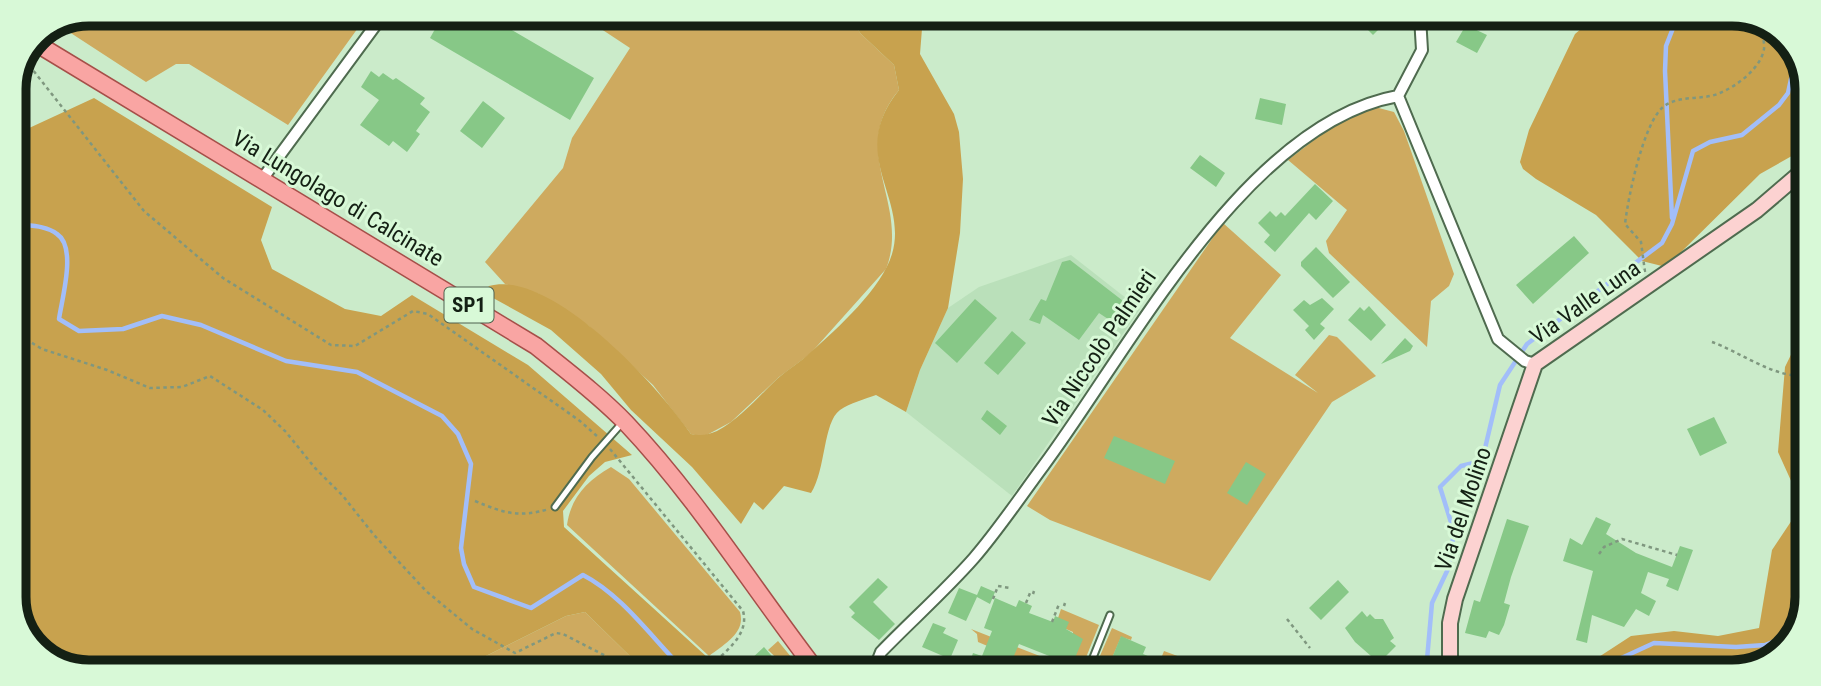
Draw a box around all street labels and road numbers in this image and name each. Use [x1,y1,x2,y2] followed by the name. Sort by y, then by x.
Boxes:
[227,125,448,272] street label: Via Lungolago di Calcinate
[1525,255,1646,350] street label: Via Valle Luna
[1037,265,1162,432] street label: Via Niccolò Palmieri
[444,288,494,322] road number: SP1
[1430,444,1497,575] street label: Via del Molino

